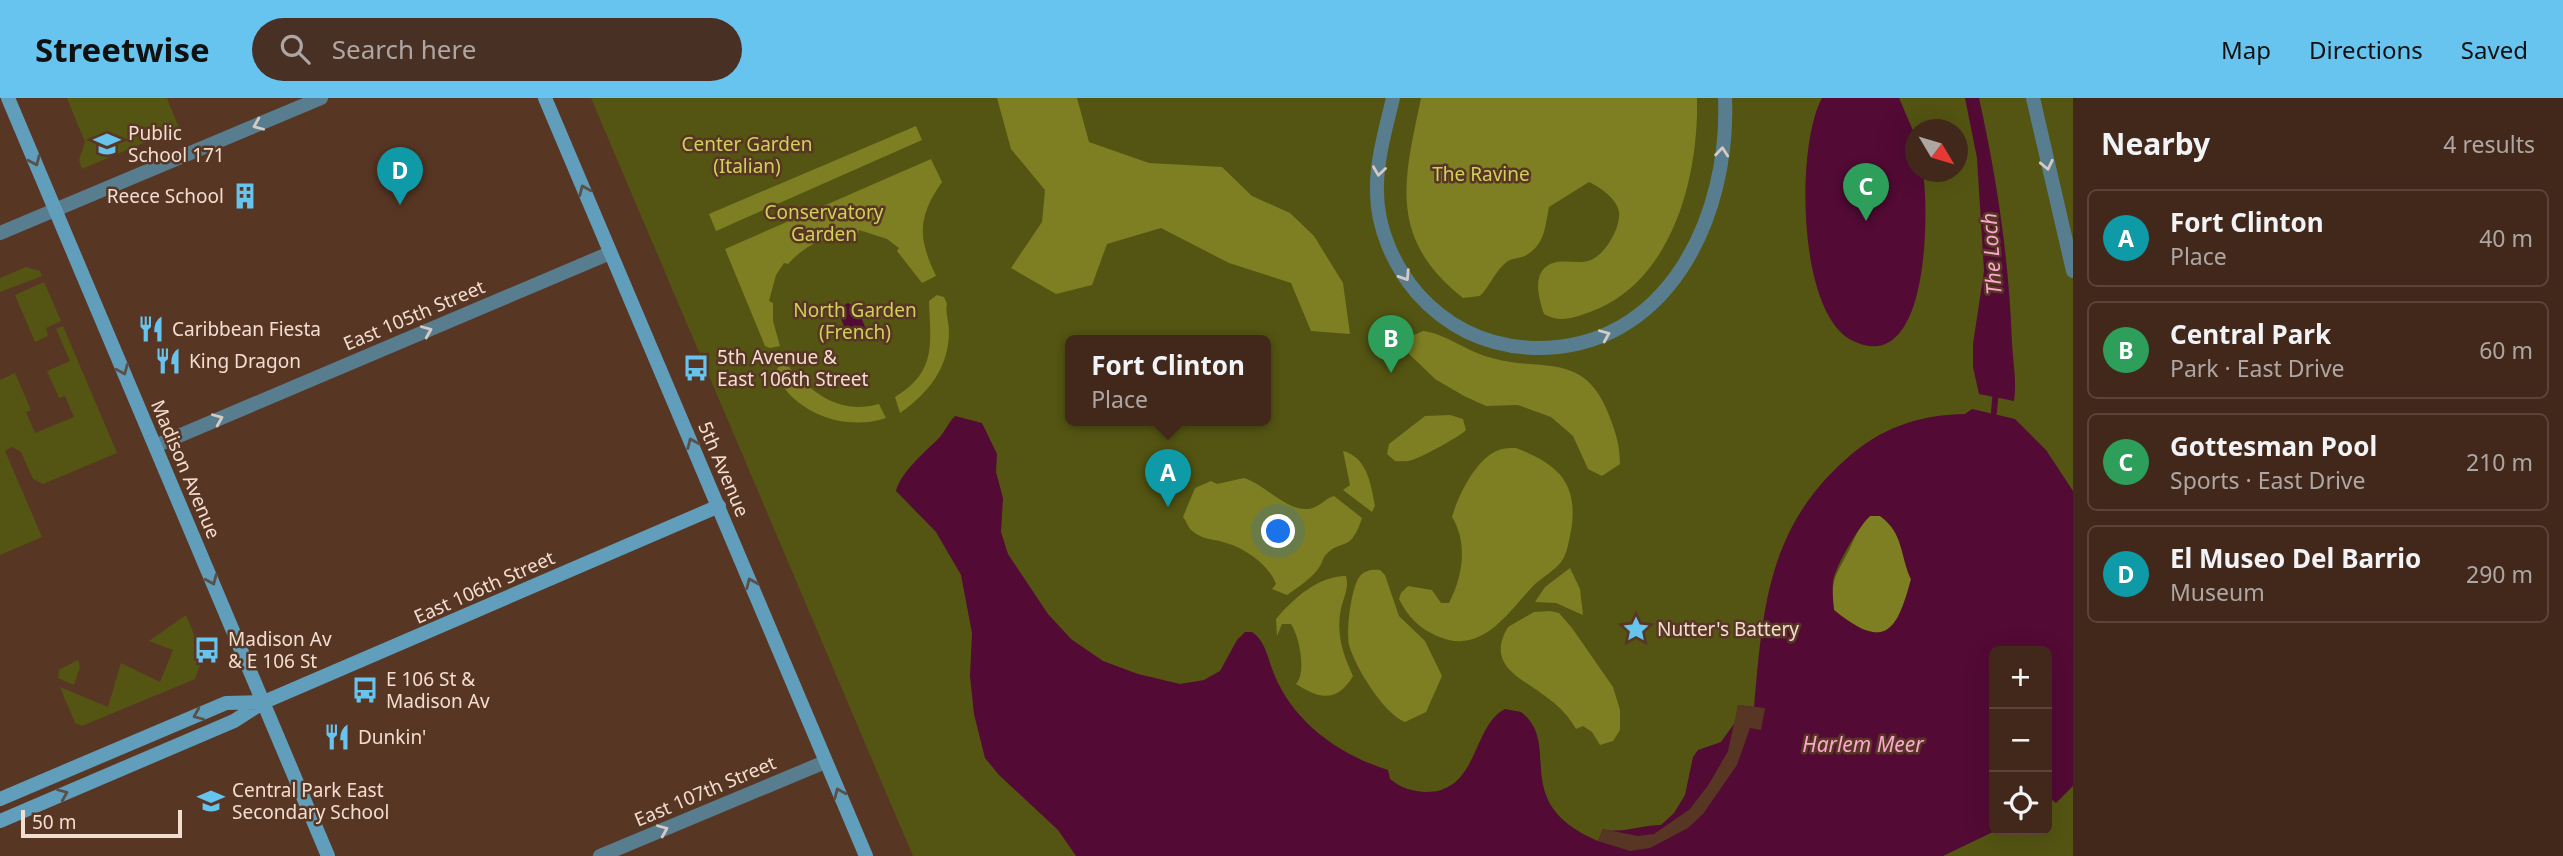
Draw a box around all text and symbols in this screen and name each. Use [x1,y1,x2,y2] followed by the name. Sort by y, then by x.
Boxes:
[252,18,742,81] search box
[35,27,210,72] text: Streetwise
[276,30,314,68] icon: search
[332,31,476,67] text: Search here
[2221,33,2271,66] text: Map
[2309,33,2423,66] text: Directions
[2461,33,2528,66] text: Saved
[253,116,265,130] one-way arrow
[1905,119,1968,182] north arrow
[128,120,225,168] place label: Public School 171
[2101,123,2210,164] text: Nearby
[2443,128,2535,160] text: 4 results
[92,129,122,159] school or university icon: Public School 171
[682,131,812,179] park label: Center Garden (Italian)
[1714,146,1729,157] one-way arrow
[377,147,423,205] pin: D
[27,153,41,166] one-way arrow
[2039,159,2054,171] one-way arrow
[1432,161,1530,187] park label: The Ravine
[1843,163,1889,221] pin: C
[1371,165,1386,177] one-way arrow
[230,181,260,211] building icon: Reece School
[107,183,224,209] place label: Reece School
[578,185,592,197] one-way arrow
[764,199,884,247] park label: Conservatory Garden
[2170,204,2324,240] text: Fort Clinton
[1974,212,2008,296] water label: The Loch
[2118,222,2134,254] text: A
[2479,222,2533,254] text: 40 m
[2170,240,2227,272] text: Place
[1396,268,1409,281] one-way arrow
[339,273,489,357] street label: East 105th Street
[793,297,917,345] park label: North Garden (French)
[136,314,166,344] restaurant icon: Caribbean Fiesta
[1368,315,1414,373] pin: B
[172,316,321,342] place label: Caribbean Fiesta
[2170,316,2331,352] text: Central Park
[421,325,433,339] one-way arrow
[1598,329,1610,343] one-way arrow
[2118,334,2134,366] text: B
[2479,334,2533,366] text: 60 m
[1065,335,1271,426] popup
[717,344,868,392] place label: 5th Avenue & East 106th Street
[153,346,183,376] restaurant icon: King Dragon
[1091,347,1245,383] text: Fort Clinton
[189,348,301,374] place label: King Dragon
[2170,352,2345,384] text: Park · East Drive
[681,353,711,383] bus stop icon: 5th Avenue & East 106th Street
[115,363,129,375] one-way arrow
[1091,383,1148,415] text: Place
[145,396,227,542] street label: Madison Avenue
[211,414,223,428] one-way arrow
[692,417,756,521] street label: 5th Avenue
[2170,428,2377,464] text: Gottesman Pool
[686,438,700,450] one-way arrow
[2119,446,2133,478] text: C
[2466,446,2533,478] text: 210 m
[1145,449,1191,507] pin: A
[2170,464,2366,496] text: Sports · East Drive
[1261,514,1295,548] your location
[2170,540,2421,576] text: El Museo Del Barrio
[410,544,559,630] street label: East 106th Street
[2118,558,2134,590] text: D
[2466,558,2533,590] text: 290 m
[204,572,218,585] one-way arrow
[2170,576,2265,608] text: Museum
[745,578,759,591] one-way arrow
[1621,614,1651,644] place icon: Nutter's Battery
[1657,616,1799,642] place label: Nutter's Battery
[228,626,332,674] place label: Madison Av & E 106 St
[192,635,222,665] bus stop icon: Madison Av & E 106 St
[1989,646,2052,835] map controls
[1989,646,2052,709] button: +
[386,666,490,714] place label: E 106 St & Madison Av
[350,675,380,705] bus stop icon: E 106 St & Madison Av
[192,707,205,721] one-way arrow
[1989,709,2052,772] button: −
[322,722,352,752] restaurant icon: Dunkin'
[358,724,426,750] place label: Dunkin'
[1802,730,1925,758] water label: Harlem Meer
[630,749,780,833] street label: East 107th Street
[1989,772,2052,835] button: locate
[232,777,390,825] place label: Central Park East Secondary School
[196,786,226,816] school or university icon: Central Park East Secondary School
[56,788,68,802] one-way arrow
[833,788,847,801] one-way arrow
[21,807,182,839] scale bar
[32,809,76,835] text: 50 m
[656,824,668,838] one-way arrow

